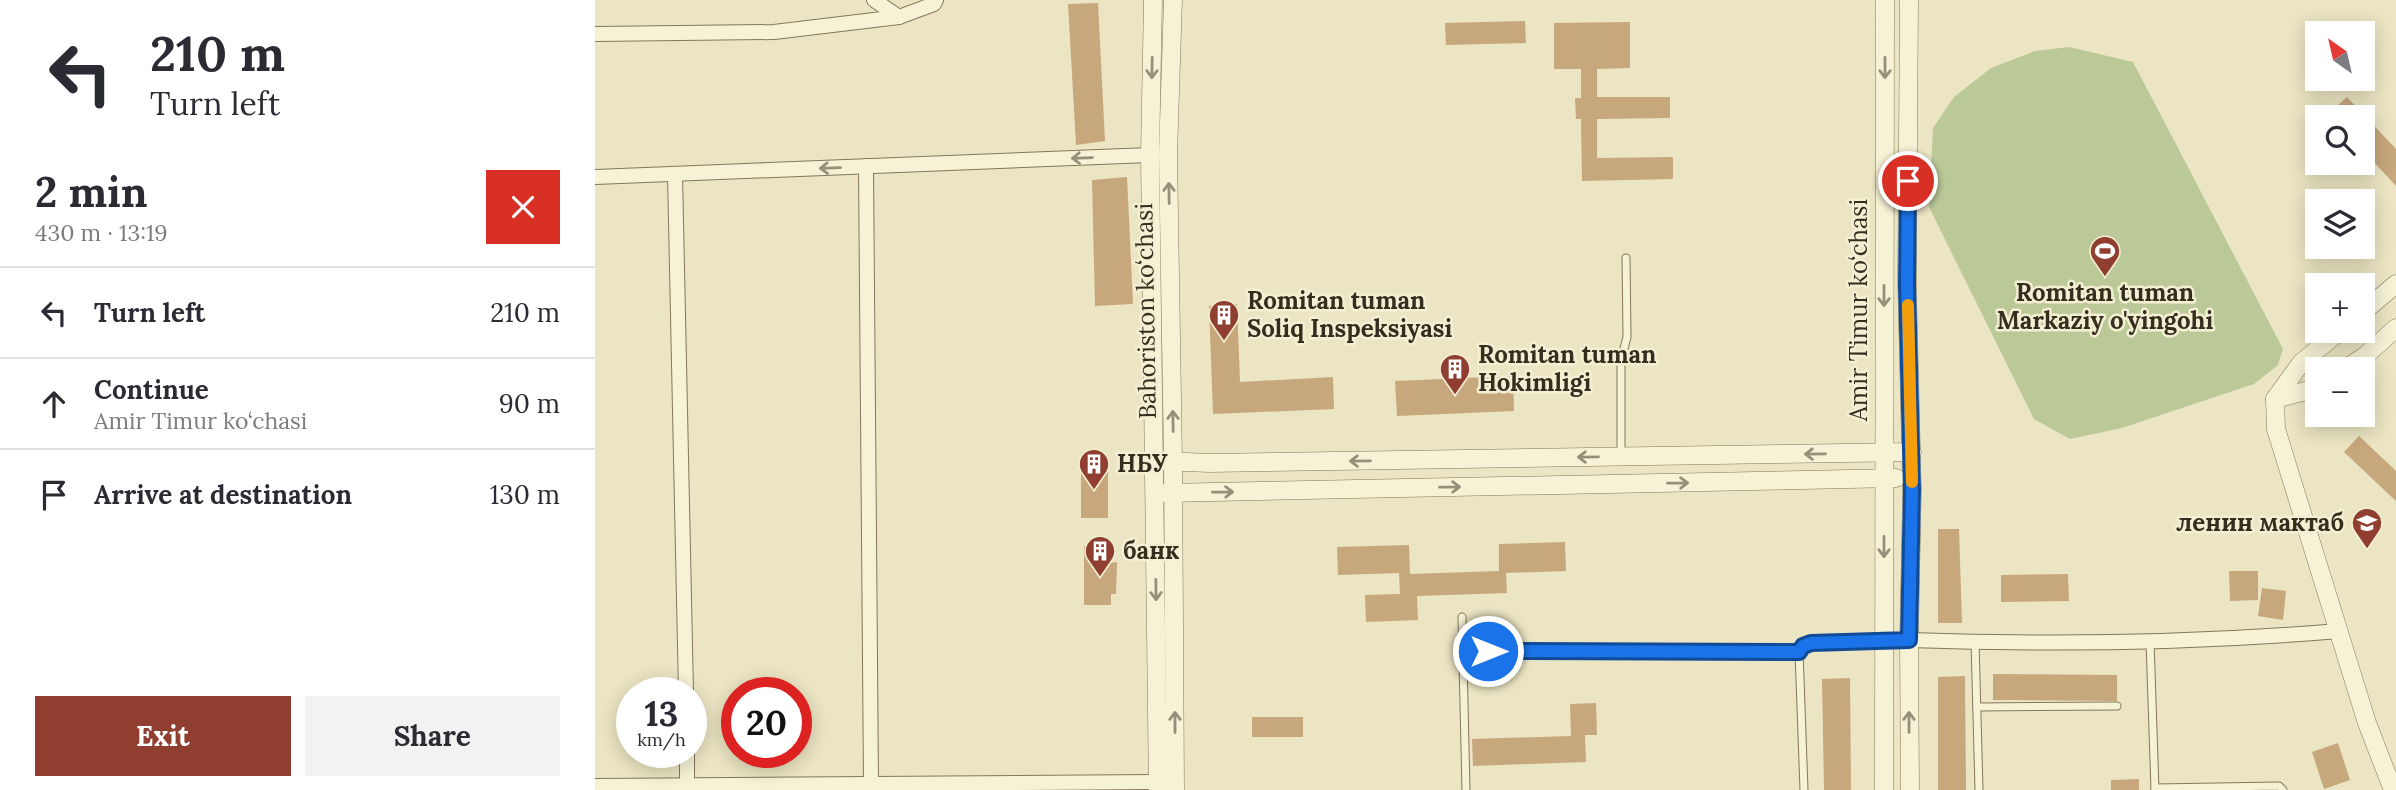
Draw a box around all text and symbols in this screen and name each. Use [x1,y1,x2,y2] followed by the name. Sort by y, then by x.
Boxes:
[2305,21,2375,91] north arrow
[2305,21,2375,427] map controls
[150,22,285,84] text: 210 m
[35,28,126,119] icon: left
[1145,56,1159,79] one-way arrow
[1878,56,1892,79] one-way arrow
[150,83,280,124] text: Turn left
[2305,105,2375,175] button: search
[1071,151,1094,164] one-way arrow
[1878,151,1938,211] pin
[819,161,842,174] one-way arrow
[1889,162,1927,200] icon: arrive
[35,165,148,219] text: 2 min
[486,170,560,244] button: close
[1162,182,1176,205] one-way arrow
[2305,189,2375,259] button: layers
[1843,199,1874,422] street label: Amir Timur ko‘chasi
[1128,203,1163,419] street label: Bahoriston ko‘chasi
[35,218,168,247] text: 430 m · 13:19
[2088,234,2122,278] sports icon: Romitan tuman Markaziy o'yingohi
[2305,273,2375,343] button: +
[1997,277,2213,336] place label: Romitan tuman Markaziy o'yingohi
[1877,284,1891,307] one-way arrow
[1247,285,1452,344] place label: Romitan tuman Soliq Inspeksiyasi
[35,294,73,332] icon: left
[94,296,205,329] text: Turn left
[490,296,560,329] text: 210 m
[1207,298,1241,342] building icon: Romitan tuman Soliq Inspeksiyasi
[1478,339,1656,398] place label: Romitan tuman Hokimligi
[1438,352,1472,396] building icon: Romitan tuman Hokimligi
[2305,357,2375,427] button: −
[94,373,209,406] text: Continue
[35,385,73,423] icon: ahead
[499,387,560,420] text: 90 m
[94,406,307,435] text: Amir Timur ko‘chasi
[1166,410,1180,433] one-way arrow
[1077,447,1111,491] building icon: НБУ
[1804,447,1827,461] one-way arrow
[1117,448,1168,479] place label: НБУ
[1576,450,1599,464] one-way arrow
[1349,454,1372,467] one-way arrow
[35,476,73,514] icon: arrive
[1666,476,1689,490] one-way arrow
[94,478,352,511] text: Arrive at destination
[490,478,560,511] text: 130 m
[1438,481,1461,494] one-way arrow
[1211,485,1234,498] one-way arrow
[2350,506,2384,550] school or university icon: ленин мактаб
[2176,507,2344,538] place label: ленин мактаб
[1083,534,1117,578] building icon: банк
[1123,535,1179,566] place label: банк
[1877,535,1891,558] one-way arrow
[1149,578,1163,601] one-way arrow
[1451,614,1525,688] position arrow
[721,677,812,768] speed limit sign: 20
[645,691,678,736] text: 13
[35,696,291,776] button: Exit
[305,696,560,776] button: Share
[1168,711,1182,734] one-way arrow
[1902,711,1916,734] one-way arrow
[637,728,686,751] text: km/h

